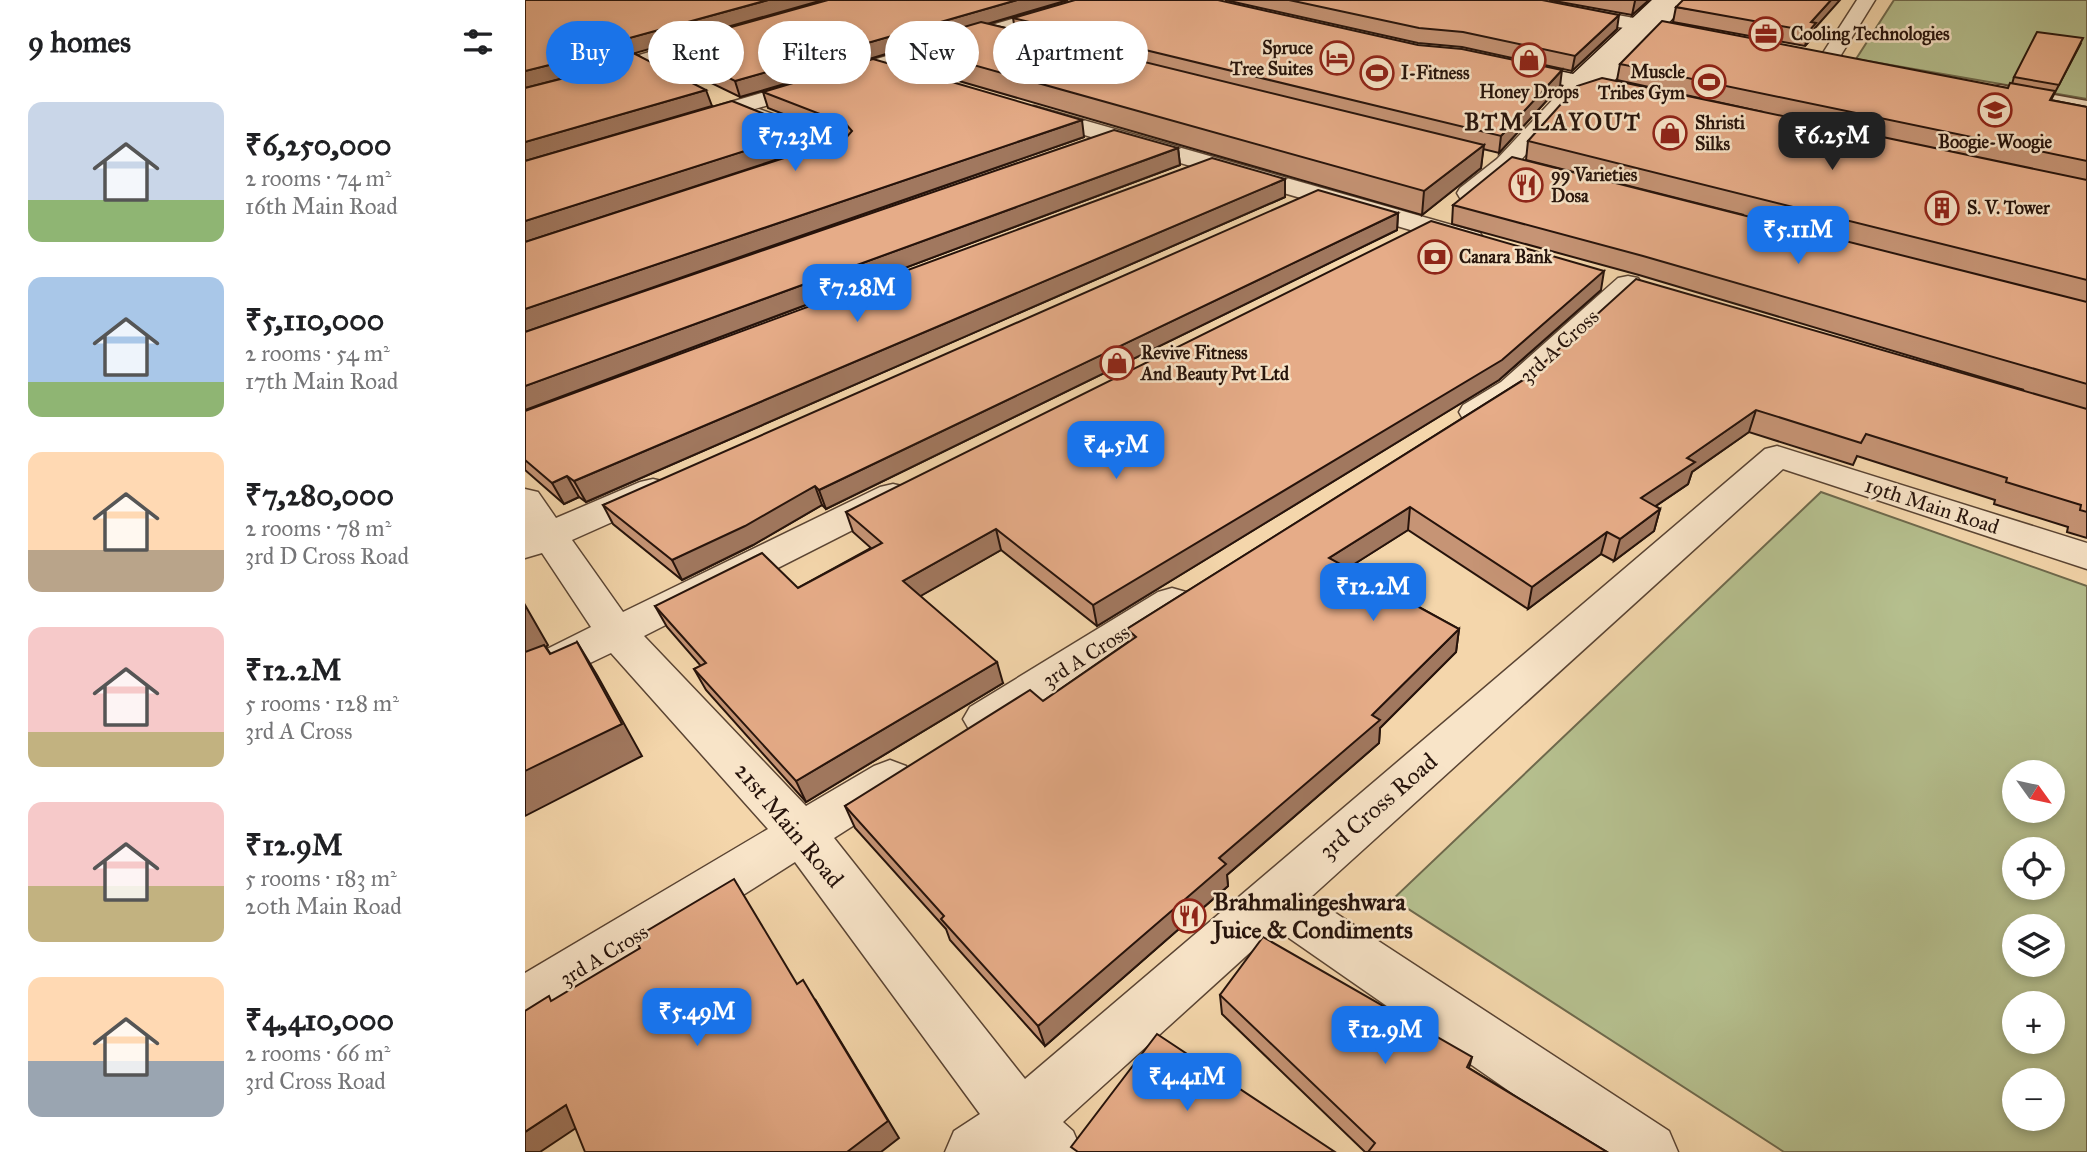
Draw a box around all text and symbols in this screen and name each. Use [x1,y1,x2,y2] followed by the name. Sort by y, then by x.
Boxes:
[1747,15,1785,53] office icon: Cooling Technologies
[546,21,634,84] chip: Buy
[648,21,744,84] chip: Rent
[758,21,871,84] chip: Filters
[885,21,979,84] chip: New
[993,21,1148,84] chip: Apartment
[459,23,497,61] icon: filters
[1791,23,1950,46] place label: Cooling Technologies
[28,24,131,60] text: 9 homes
[1229,37,1314,80] place label: Spruce Tree Suites
[1318,39,1356,77] hotel icon: Spruce Tree Suites
[1510,41,1548,79] shop icon: Honey Drops
[1358,54,1396,92] sports icon: I-Fitness
[1597,61,1686,105] place label: Muscle Tribes Gym
[1401,62,1470,84] place label: I-Fitness
[1690,63,1728,101] sports icon: Muscle Tribes Gym
[1479,81,1579,104] place label: Honey Drops
[1976,91,2014,129] school or university icon: Boogie-Woogie
[1464,108,1642,136] district label: BTM LAYOUT
[1695,112,1746,155] place label: Shristi Silks
[1775,113,1889,172] pin: ₹6.25M
[738,114,852,173] pin: ₹7.23M
[1651,114,1689,152] shop icon: Shristi Silks
[1794,121,1870,149] text: ₹6.25M
[758,122,832,150] text: ₹7.23M
[245,127,391,163] text: ₹6,250,000
[84,130,168,214] icon: home
[1938,131,2052,154] place label: Boogie-Woogie
[245,164,391,192] text: 2 rooms · 74 m²
[1551,164,1638,207] place label: 99 Varieties Dosa
[1507,166,1545,204] restaurant icon: 99 Varieties Dosa
[1923,189,1961,227] building icon: S. V. Tower
[245,192,398,220] text: 16th Main Road
[1967,197,2051,219] place label: S. V. Tower
[1741,206,1855,266] pin: ₹5.11M
[1763,215,1833,243] text: ₹5.11M
[1416,238,1454,276] bank icon: Canara Bank
[1459,246,1553,268] place label: Canara Bank
[800,264,914,324] pin: ₹7.28M
[818,273,896,301] text: ₹7.28M
[245,302,384,338] text: ₹5,110,000
[1514,304,1604,388] street label: 3rd A Cross
[84,305,168,389] icon: home
[245,339,390,367] text: 2 rooms · 54 m²
[1140,342,1290,386] place label: Revive Fitness And Beauty Pvt Ltd
[1098,344,1136,382] shop icon: Revive Fitness And Beauty Pvt Ltd
[245,367,398,395] text: 17th Main Road
[1067,421,1165,481] pin: ₹4.5M
[1083,430,1149,458] text: ₹4.5M
[1861,472,2003,540] street label: 19th Main Road
[245,477,394,513] text: ₹7,280,000
[84,480,168,564] icon: home
[245,514,391,542] text: 2 rooms · 78 m²
[245,542,409,570] text: 3rd D Cross Road
[1316,564,1430,623] pin: ₹12.2M
[1336,572,1410,600] text: ₹12.2M
[1038,619,1134,693] street label: 3rd A Cross
[245,652,341,688] text: ₹12.2M
[84,655,168,739] icon: home
[245,689,399,717] text: 5 rooms · 128 m²
[245,717,352,745] text: 3rd A Cross
[1313,746,1443,866] street label: 3rd Cross Road
[728,756,850,894] street label: 21st Main Road
[2002,760,2065,822] north arrow
[2002,760,2065,1131] map controls
[245,827,343,863] text: ₹12.9M
[84,830,168,914] icon: home
[2002,837,2065,900] button: locate
[245,864,397,892] text: 5 rooms · 183 m²
[1210,887,1413,945] place label: Brahmalingeshwara Juice & Condiments
[245,892,402,920] text: 20th Main Road
[1170,897,1208,935] restaurant icon: Brahmalingeshwara Juice & Condiments
[2002,914,2065,977] button: layers
[555,919,653,991] street label: 3rd A Cross
[640,988,754,1048] pin: ₹5.49M
[2002,991,2065,1054] button: +
[658,997,736,1025] text: ₹5.49M
[245,1002,394,1038] text: ₹4,410,000
[84,1005,168,1089] icon: home
[1328,1006,1442,1066] pin: ₹12.9M
[1348,1015,1422,1043] text: ₹12.9M
[245,1039,390,1067] text: 2 rooms · 66 m²
[1130,1054,1244,1113] pin: ₹4.41M
[1148,1062,1226,1090] text: ₹4.41M
[245,1067,386,1095] text: 3rd Cross Road
[2002,1068,2065,1131] button: −

